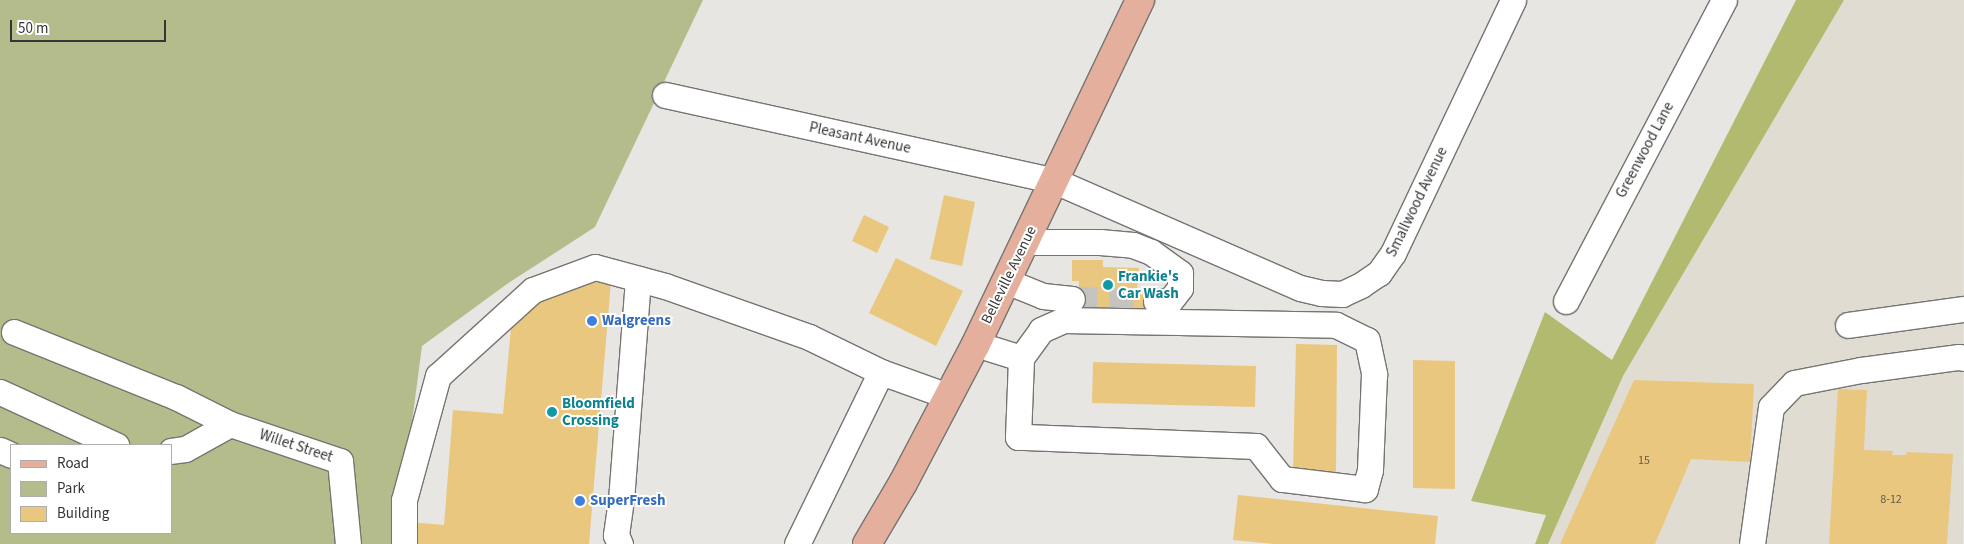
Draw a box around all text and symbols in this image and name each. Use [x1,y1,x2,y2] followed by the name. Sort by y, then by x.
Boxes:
[12,10,169,42] scale bar
[18,18,48,39] text: 50 m
[1612,99,1678,201] street label: Greenwood Lane
[808,118,912,158] street label: Pleasant Avenue
[1383,144,1451,260] street label: Smallwood Avenue
[978,223,1040,327] street label: Belleville Avenue
[1118,267,1179,302] place label: Frankie's Car Wash
[1102,279,1114,291] marker: Frankie's Car Wash
[602,312,671,330] place label: Walgreens
[586,315,598,327] marker: Walgreens
[562,394,635,429] place label: Bloomfield Crossing
[546,406,558,418] marker: Bloomfield Crossing
[257,426,335,466] street label: Willet Street
[10,444,172,534] legend
[57,453,89,474] text: Road
[1638,454,1650,468] house number: 15
[57,478,85,499] text: Park
[590,492,666,510] place label: SuperFresh
[1880,493,1902,507] house number: 8-12
[574,495,586,507] marker: SuperFresh
[57,503,109,524] text: Building

